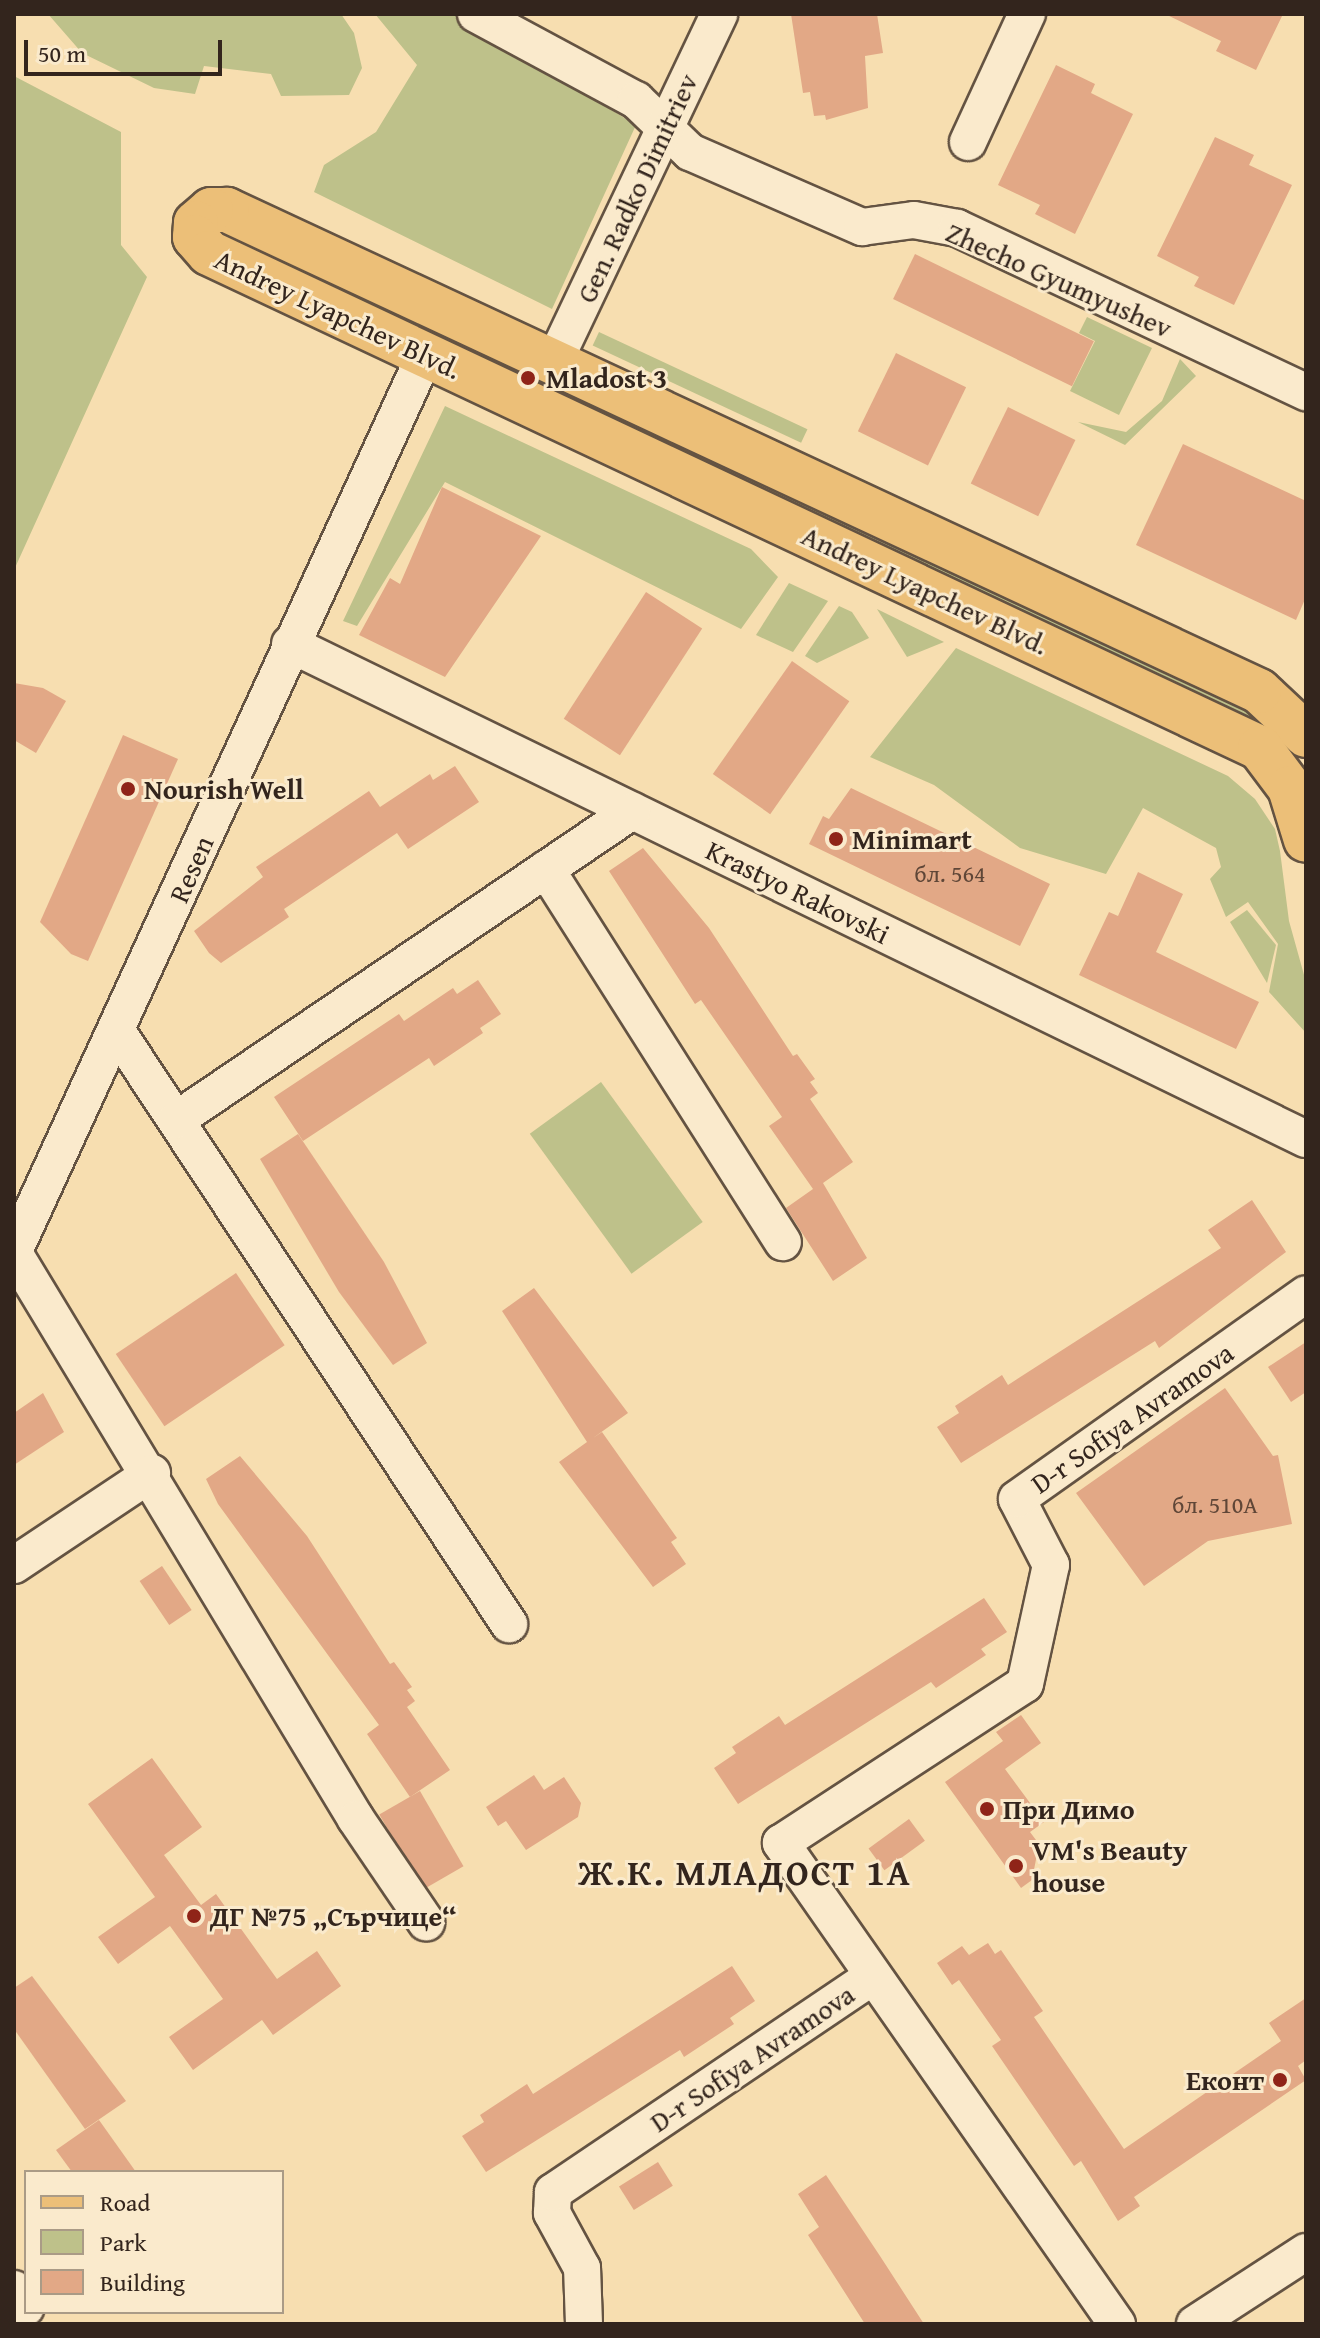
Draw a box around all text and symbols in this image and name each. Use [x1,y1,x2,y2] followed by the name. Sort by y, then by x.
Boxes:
[28,24,226,74] scale bar
[38,36,86,71] text: 50 m
[569,68,705,308] street label: Gen. Radko Dimitriev
[941,215,1177,345] street label: Zhecho Gyumyushev
[209,242,467,386] street label: Andrey Lyapchev Blvd.
[546,361,667,395] place label: Mladost 3
[517,367,539,389] marker: Mladost 3
[796,518,1054,662] street label: Andrey Lyapchev Blvd.
[144,772,304,806] place label: Nourish Well
[119,780,137,798] marker: Nourish Well
[852,822,972,856] place label: Minimart
[827,830,845,848] marker: Minimart
[162,831,220,907] street label: Resen
[701,833,895,951] street label: Krastyo Rakovski
[914,860,986,888] house number: бл. 564
[1024,1336,1240,1500] street label: D-r Sofiya Avramova
[1172,1491,1258,1519] house number: бл. 510А
[1003,1792,1135,1826] place label: При Димо
[978,1800,996,1818] marker: При Димо
[1032,1833,1187,1899] place label: VM's Beauty house
[578,1850,912,1894] district label: Ж.К. МЛАДОСТ 1А
[1007,1857,1025,1875] marker: VM's Beauty house
[210,1899,457,1933] place label: ДГ №75 „Сърчице“
[185,1907,203,1925] marker: ДГ №75 „Сърчице“
[643,1977,861,2139] street label: D-r Sofiya Avramova
[1186,2063,1264,2097] place label: Еконт
[1271,2071,1289,2089] marker: Еконт
[24,2170,284,2314] legend
[100,2185,150,2220] text: Road
[100,2225,146,2260] text: Park
[100,2265,185,2300] text: Building

